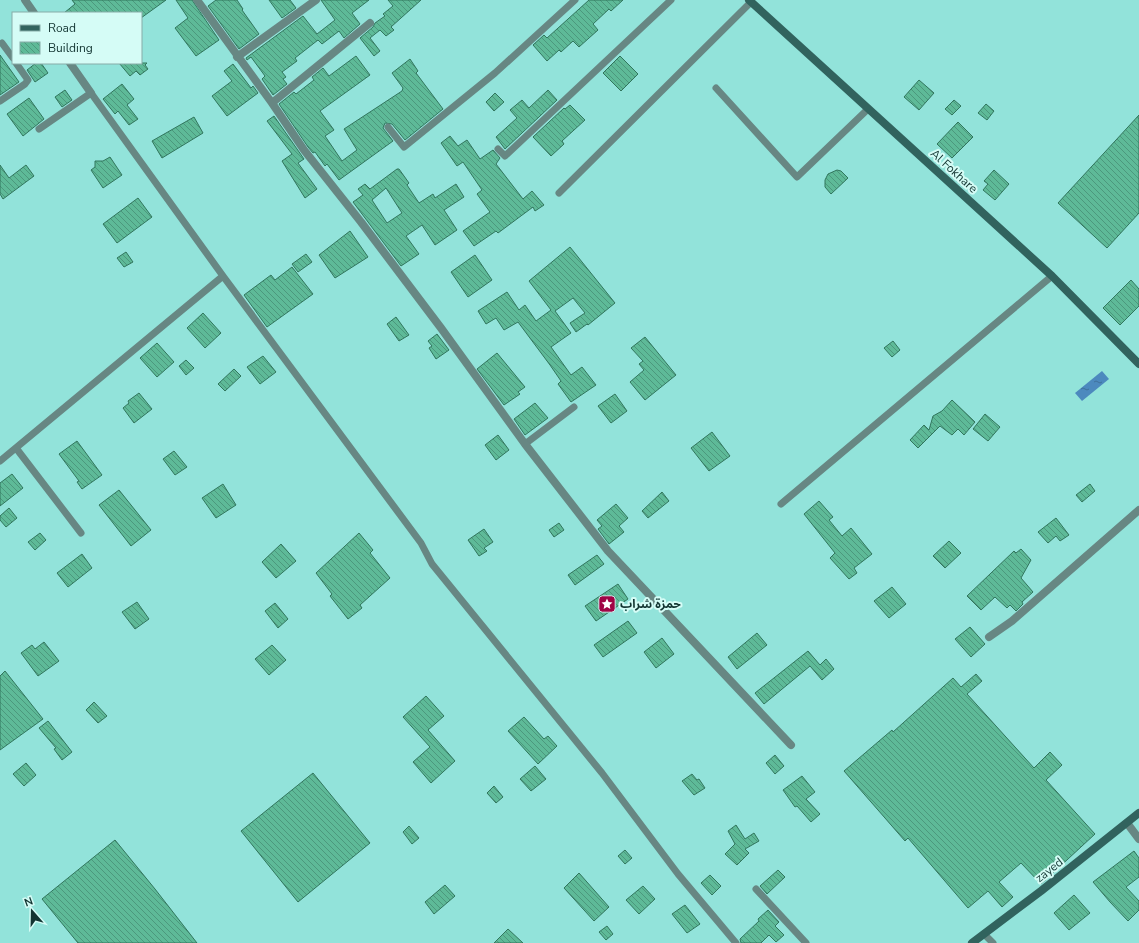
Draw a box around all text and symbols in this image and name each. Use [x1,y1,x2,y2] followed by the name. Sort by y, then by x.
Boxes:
[12,12,142,64] legend
[48,20,76,36] text: Road
[48,40,93,56] text: Building
[927,146,981,196] street label: Al Fokhare
[597,594,617,614] place icon: حمزة شراب
[620,596,681,612] place label: حمزة شراب
[1032,854,1066,886] street label: zayed
[12,891,52,931] north arrow
[22,894,35,911] text: N

